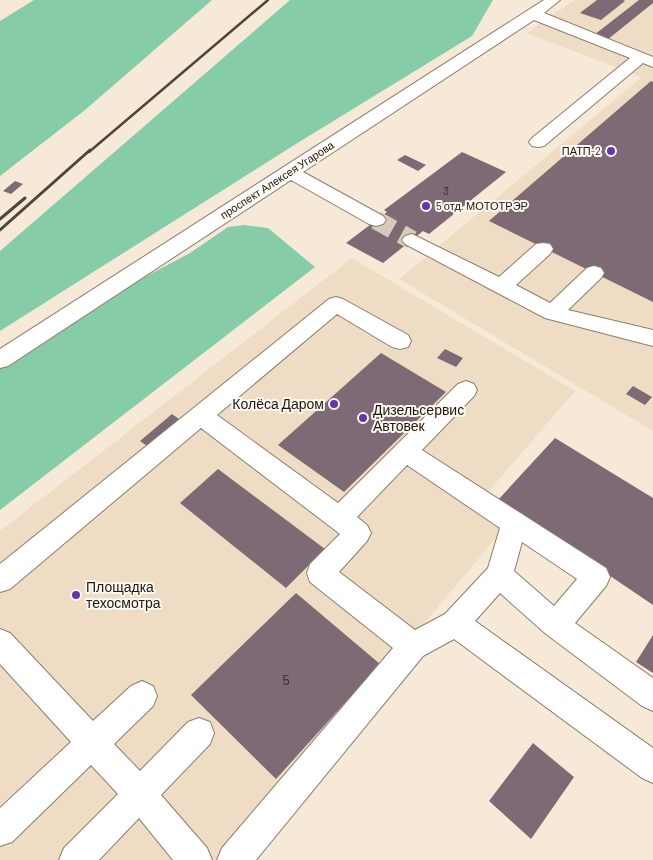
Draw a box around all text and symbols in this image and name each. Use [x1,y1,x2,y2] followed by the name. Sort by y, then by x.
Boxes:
[217,137,337,221] street label: проспект Алексея Угарова
[562,144,601,157] place label: ПАТП-2
[605,145,617,157] marker: ПАТП-2
[443,184,449,197] house number: 3
[436,199,528,212] place label: 5 отд. МОТОТРЭР
[420,200,432,212] marker: 5 отд. МОТОТРЭР
[232,395,324,412] place label: Колёса Даром
[328,398,340,410] marker: Колёса Даром
[373,401,464,434] place label: Дизельсервис Автовек
[357,412,369,424] marker: Дизельсервис Автовек
[86,578,161,611] place label: Площадка техосмотра
[70,589,82,601] marker: Площадка техосмотра
[282,671,290,688] house number: 5

